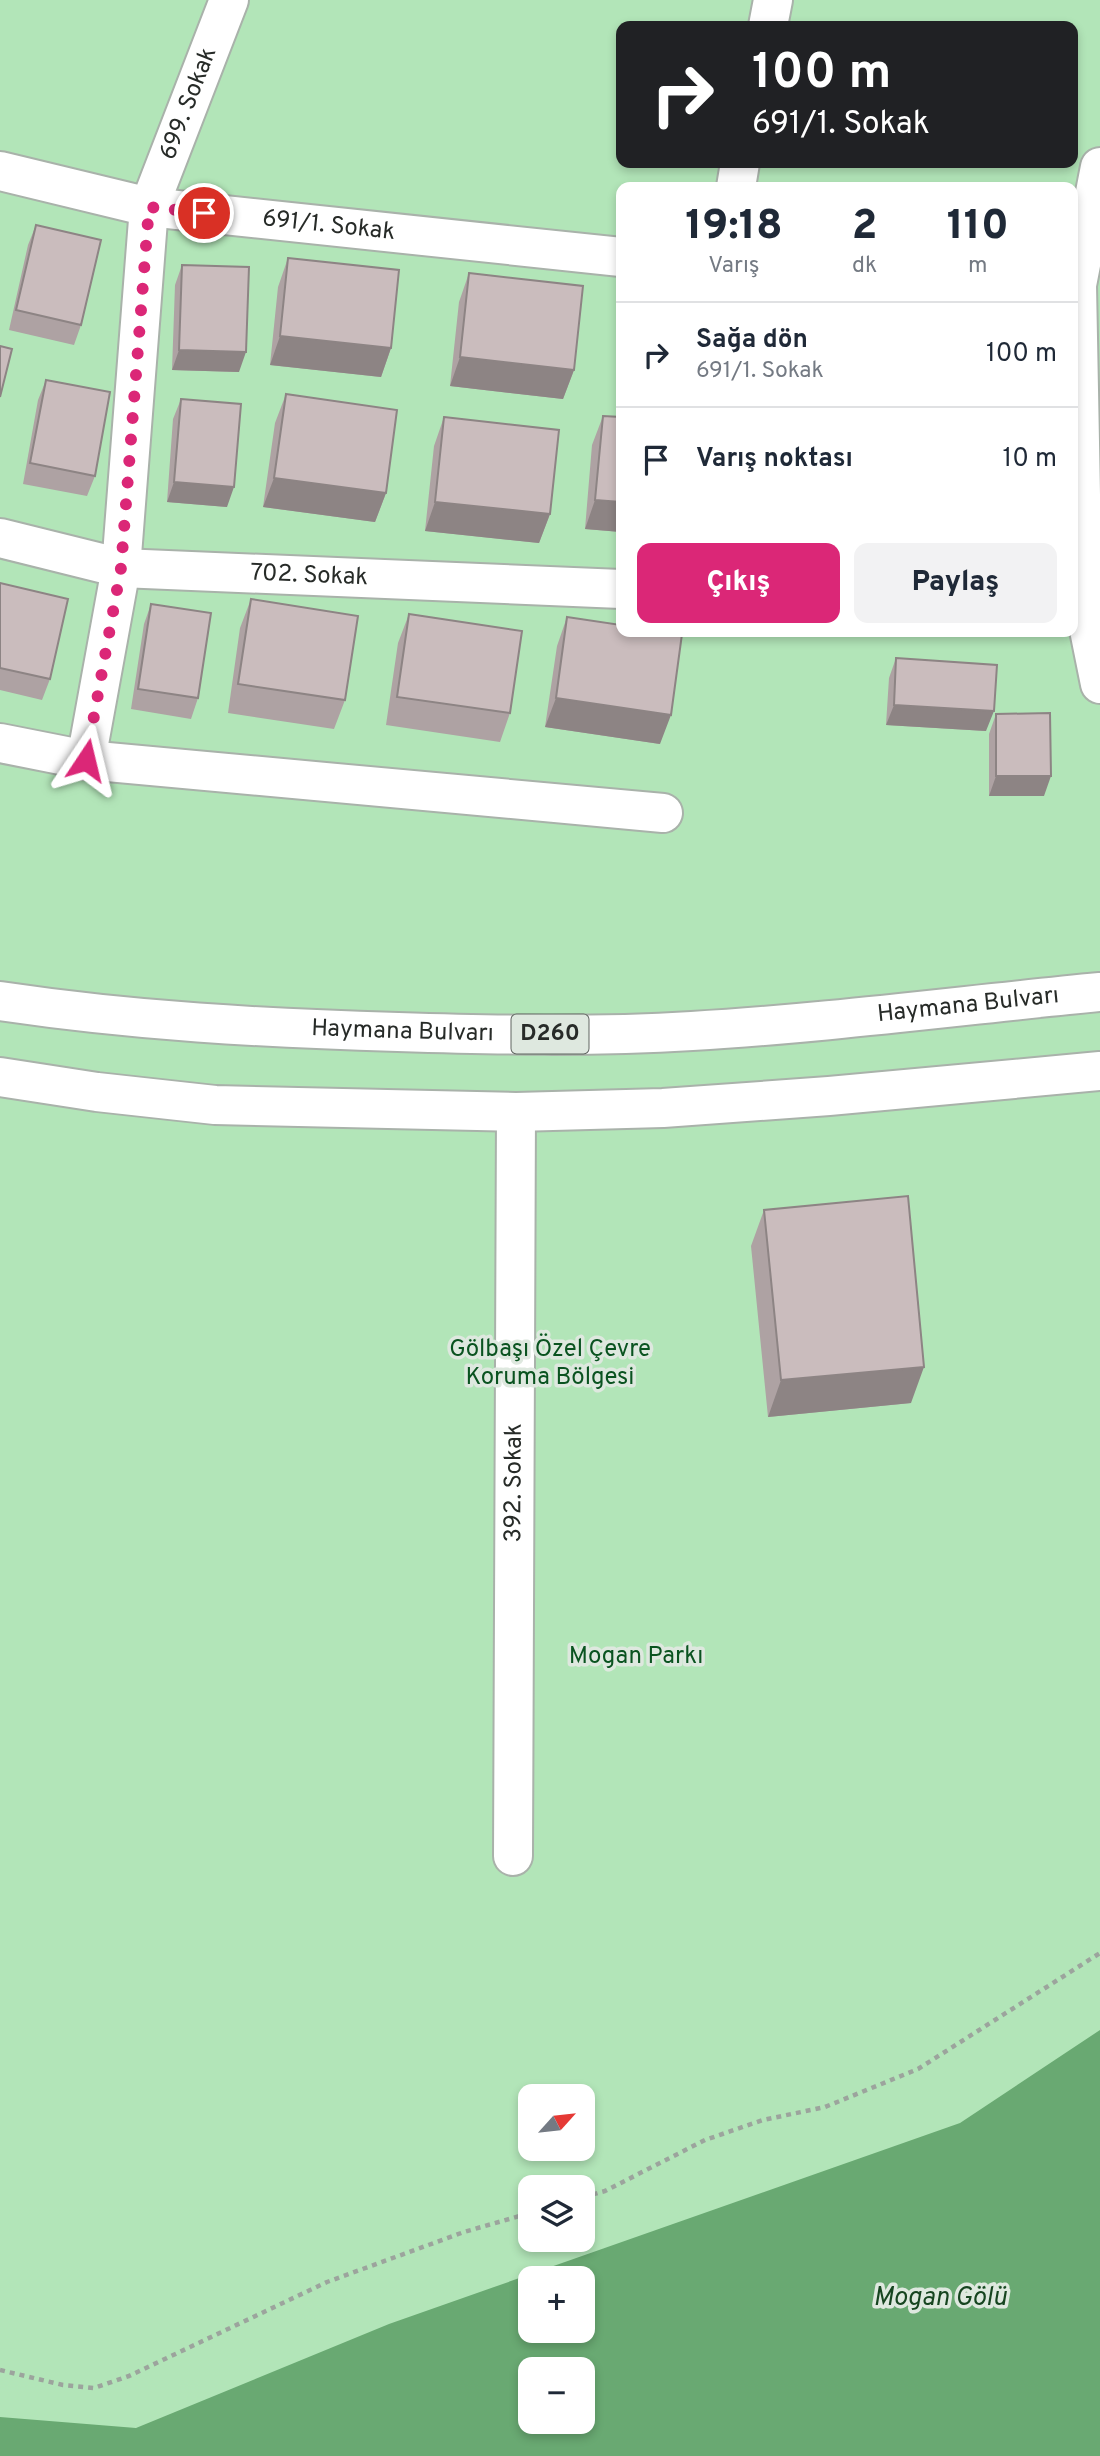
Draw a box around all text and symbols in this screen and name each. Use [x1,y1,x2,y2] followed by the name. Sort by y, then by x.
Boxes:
[154,43,224,164] street label: 699. Sokak
[752,44,891,106] text: 100 m
[637,49,728,140] icon: right
[752,105,930,145] text: 691/1. Sokak
[174,183,234,243] pin
[185,194,223,232] icon: arrive
[685,201,783,254] text: 19:18
[852,201,877,254] text: 2
[947,201,1009,254] text: 110
[261,204,397,248] street label: 691/1. Sokak
[708,252,760,281] text: Varış
[852,252,877,281] text: dk
[968,252,987,281] text: m
[696,324,808,357] text: Sağa dön
[637,336,675,374] icon: right
[986,338,1057,371] text: 100 m
[696,357,824,386] text: 691/1. Sokak
[637,441,675,479] icon: arrive
[696,443,853,476] text: Varış noktası
[1002,443,1057,476] text: 10 m
[637,543,840,623] button: Çıkış
[854,543,1057,623] button: Paylaş
[250,558,369,593] street label: 702. Sokak
[49,723,123,797] position arrow
[876,981,1061,1030] street label: Haymana Bulvarı
[311,1014,494,1049] street label: Haymana Bulvarı
[512,1015,588,1054] road number: D260
[449,1333,651,1393] park label: Gölbaşı Özel Çevre Koruma Bölgesi
[499,1423,530,1543] street label: 392. Sokak
[569,1642,703,1672] park label: Mogan Parkı
[518,2084,595,2161] north arrow
[518,2084,595,2434] map controls
[518,2175,595,2252] button: layers
[518,2266,595,2343] button: +
[873,2282,1007,2315] water label: Mogan Gölü
[518,2357,595,2434] button: −

